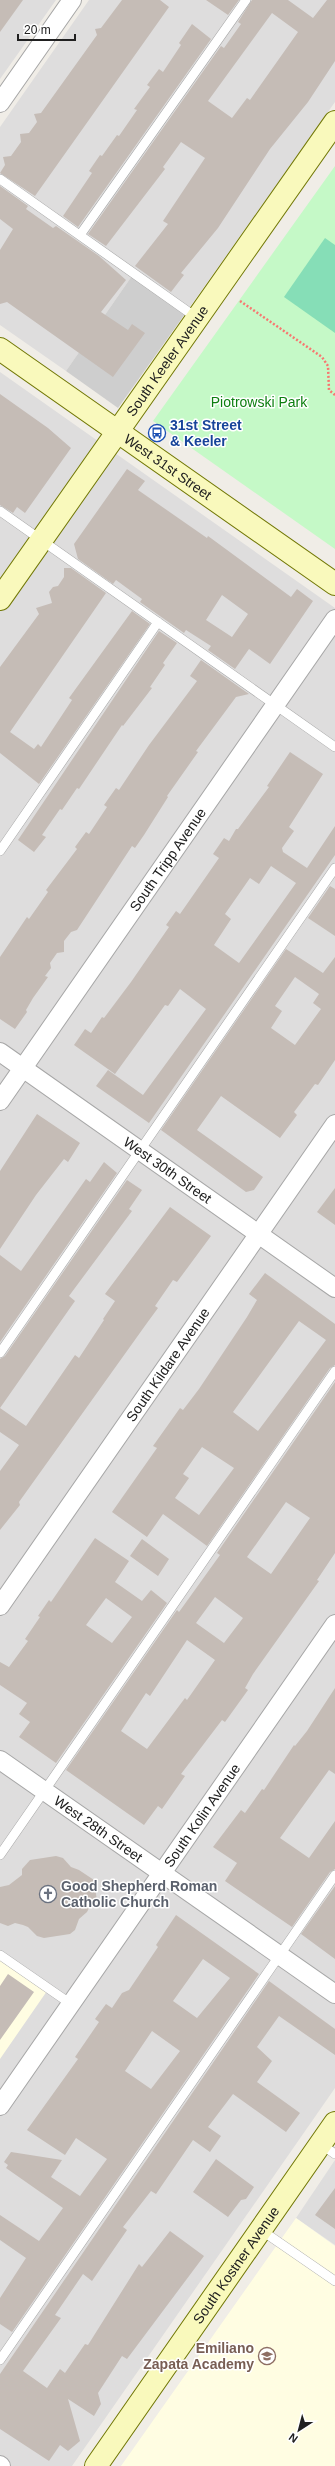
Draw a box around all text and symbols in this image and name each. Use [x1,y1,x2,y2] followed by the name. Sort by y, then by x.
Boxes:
[18,16,75,42] scale bar
[24,23,51,37] text: 20 m
[123,302,212,419] street label: South Keeler Avenue
[211,394,308,410] park label: Piotrowski Park
[170,417,242,449] place label: 31st Street & Keeler
[147,423,167,443] bus stop icon: 31st Street & Keeler
[121,431,215,503] street label: West 31st Street
[126,805,209,914] street label: South Tripp Avenue
[120,1134,215,1207] street label: West 30th Street
[123,1305,213,1424] street label: South Kildare Avenue
[161,1760,244,1870] street label: South Kolin Avenue
[51,1792,146,1865] street label: West 28th Street
[61,1878,217,1910] place label: Good Shepherd Roman Catholic Church
[38,1884,58,1904] church icon: Good Shepherd Roman Catholic Church
[190,2203,283,2327] street label: South Kostner Avenue
[143,2340,254,2372] place label: Emiliano Zapata Academy
[257,2346,277,2366] school or university icon: Emiliano Zapata Academy
[279,2410,319,2450] north arrow
[286,2431,300,2445] text: N

